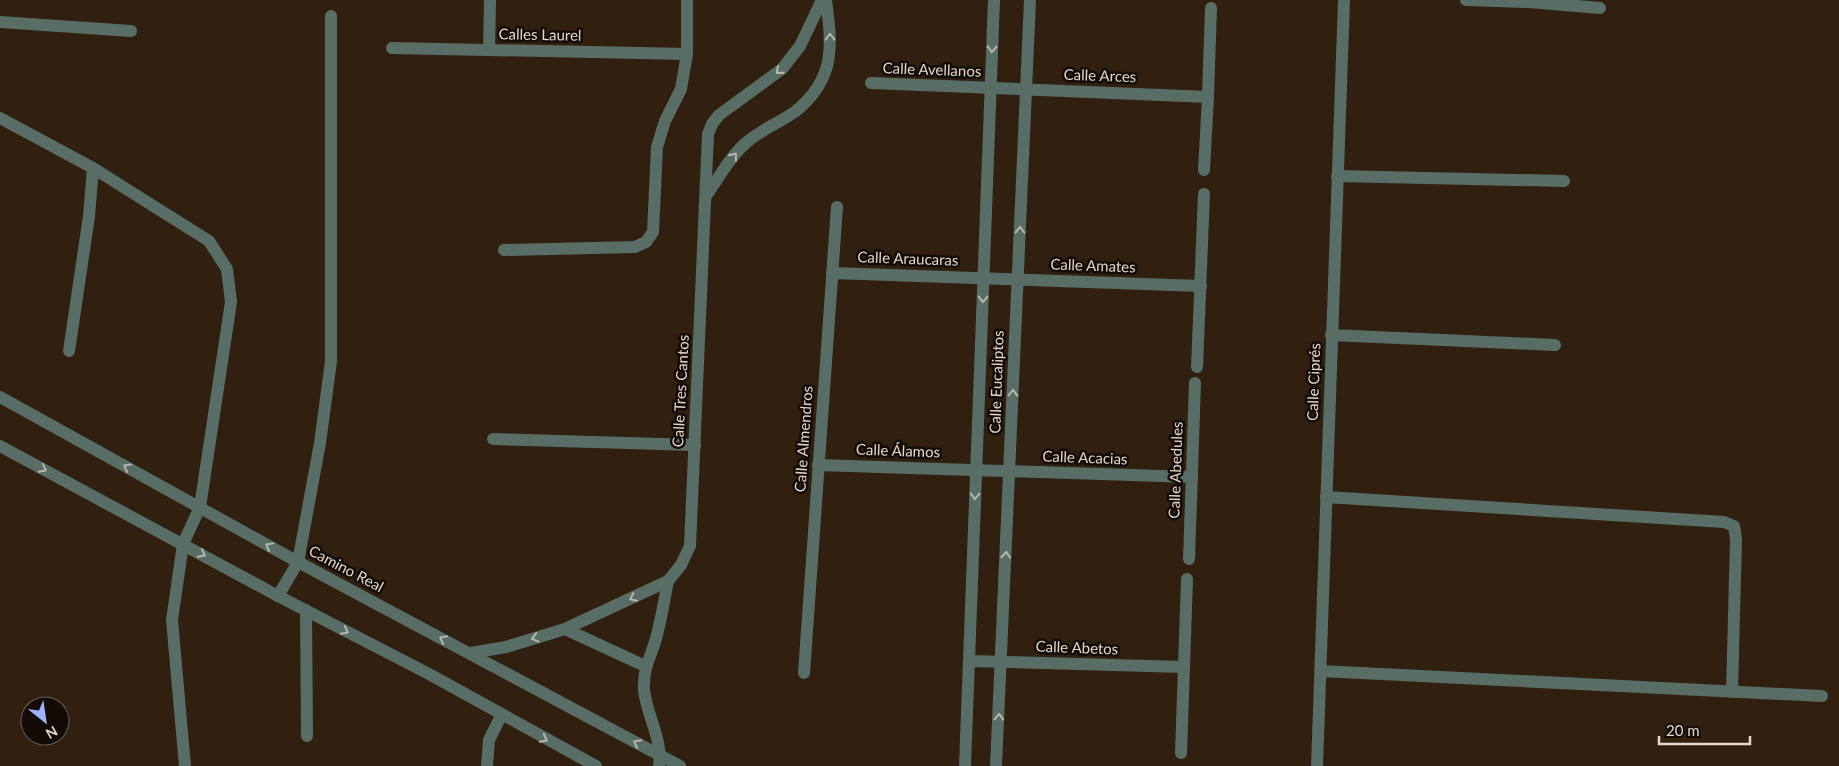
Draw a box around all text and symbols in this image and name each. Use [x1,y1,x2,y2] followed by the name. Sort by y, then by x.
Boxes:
[498,24,582,44] street label: Calles Laurel
[824,33,835,41] one-way arrow
[987,45,997,53] one-way arrow
[882,58,982,80] street label: Calle Avellanos
[775,65,784,74] one-way arrow
[1063,65,1137,85] street label: Calle Arces
[729,153,738,162] one-way arrow
[1014,226,1025,234] one-way arrow
[857,247,959,269] street label: Calle Araucaras
[1050,255,1136,275] street label: Calle Amates
[978,295,988,303] one-way arrow
[985,330,1007,434] street label: Calle Eucaliptos
[668,334,692,448] street label: Calle Tres Cantos
[1303,343,1323,421] street label: Calle Ciprés
[790,385,816,493] street label: Calle Almendros
[1007,388,1018,396] one-way arrow
[1164,421,1186,519] street label: Calle Abedules
[856,440,940,460] street label: Calle Álamos
[1042,447,1128,467] street label: Calle Acacias
[38,463,47,473] one-way arrow
[123,463,132,473] one-way arrow
[970,492,980,500] one-way arrow
[306,541,387,595] street label: Camino Real
[265,542,274,552] one-way arrow
[196,548,205,558] one-way arrow
[1000,551,1011,559] one-way arrow
[629,592,638,602] one-way arrow
[340,625,349,635] one-way arrow
[532,633,540,643] one-way arrow
[439,635,448,645] one-way arrow
[1035,637,1119,657] street label: Calle Abetos
[20,696,70,746] north arrow
[993,713,1004,721] one-way arrow
[1659,714,1750,746] scale bar
[1666,721,1700,739] text: 20 m
[43,723,61,743] text: N
[539,732,548,742] one-way arrow
[633,739,642,749] one-way arrow

